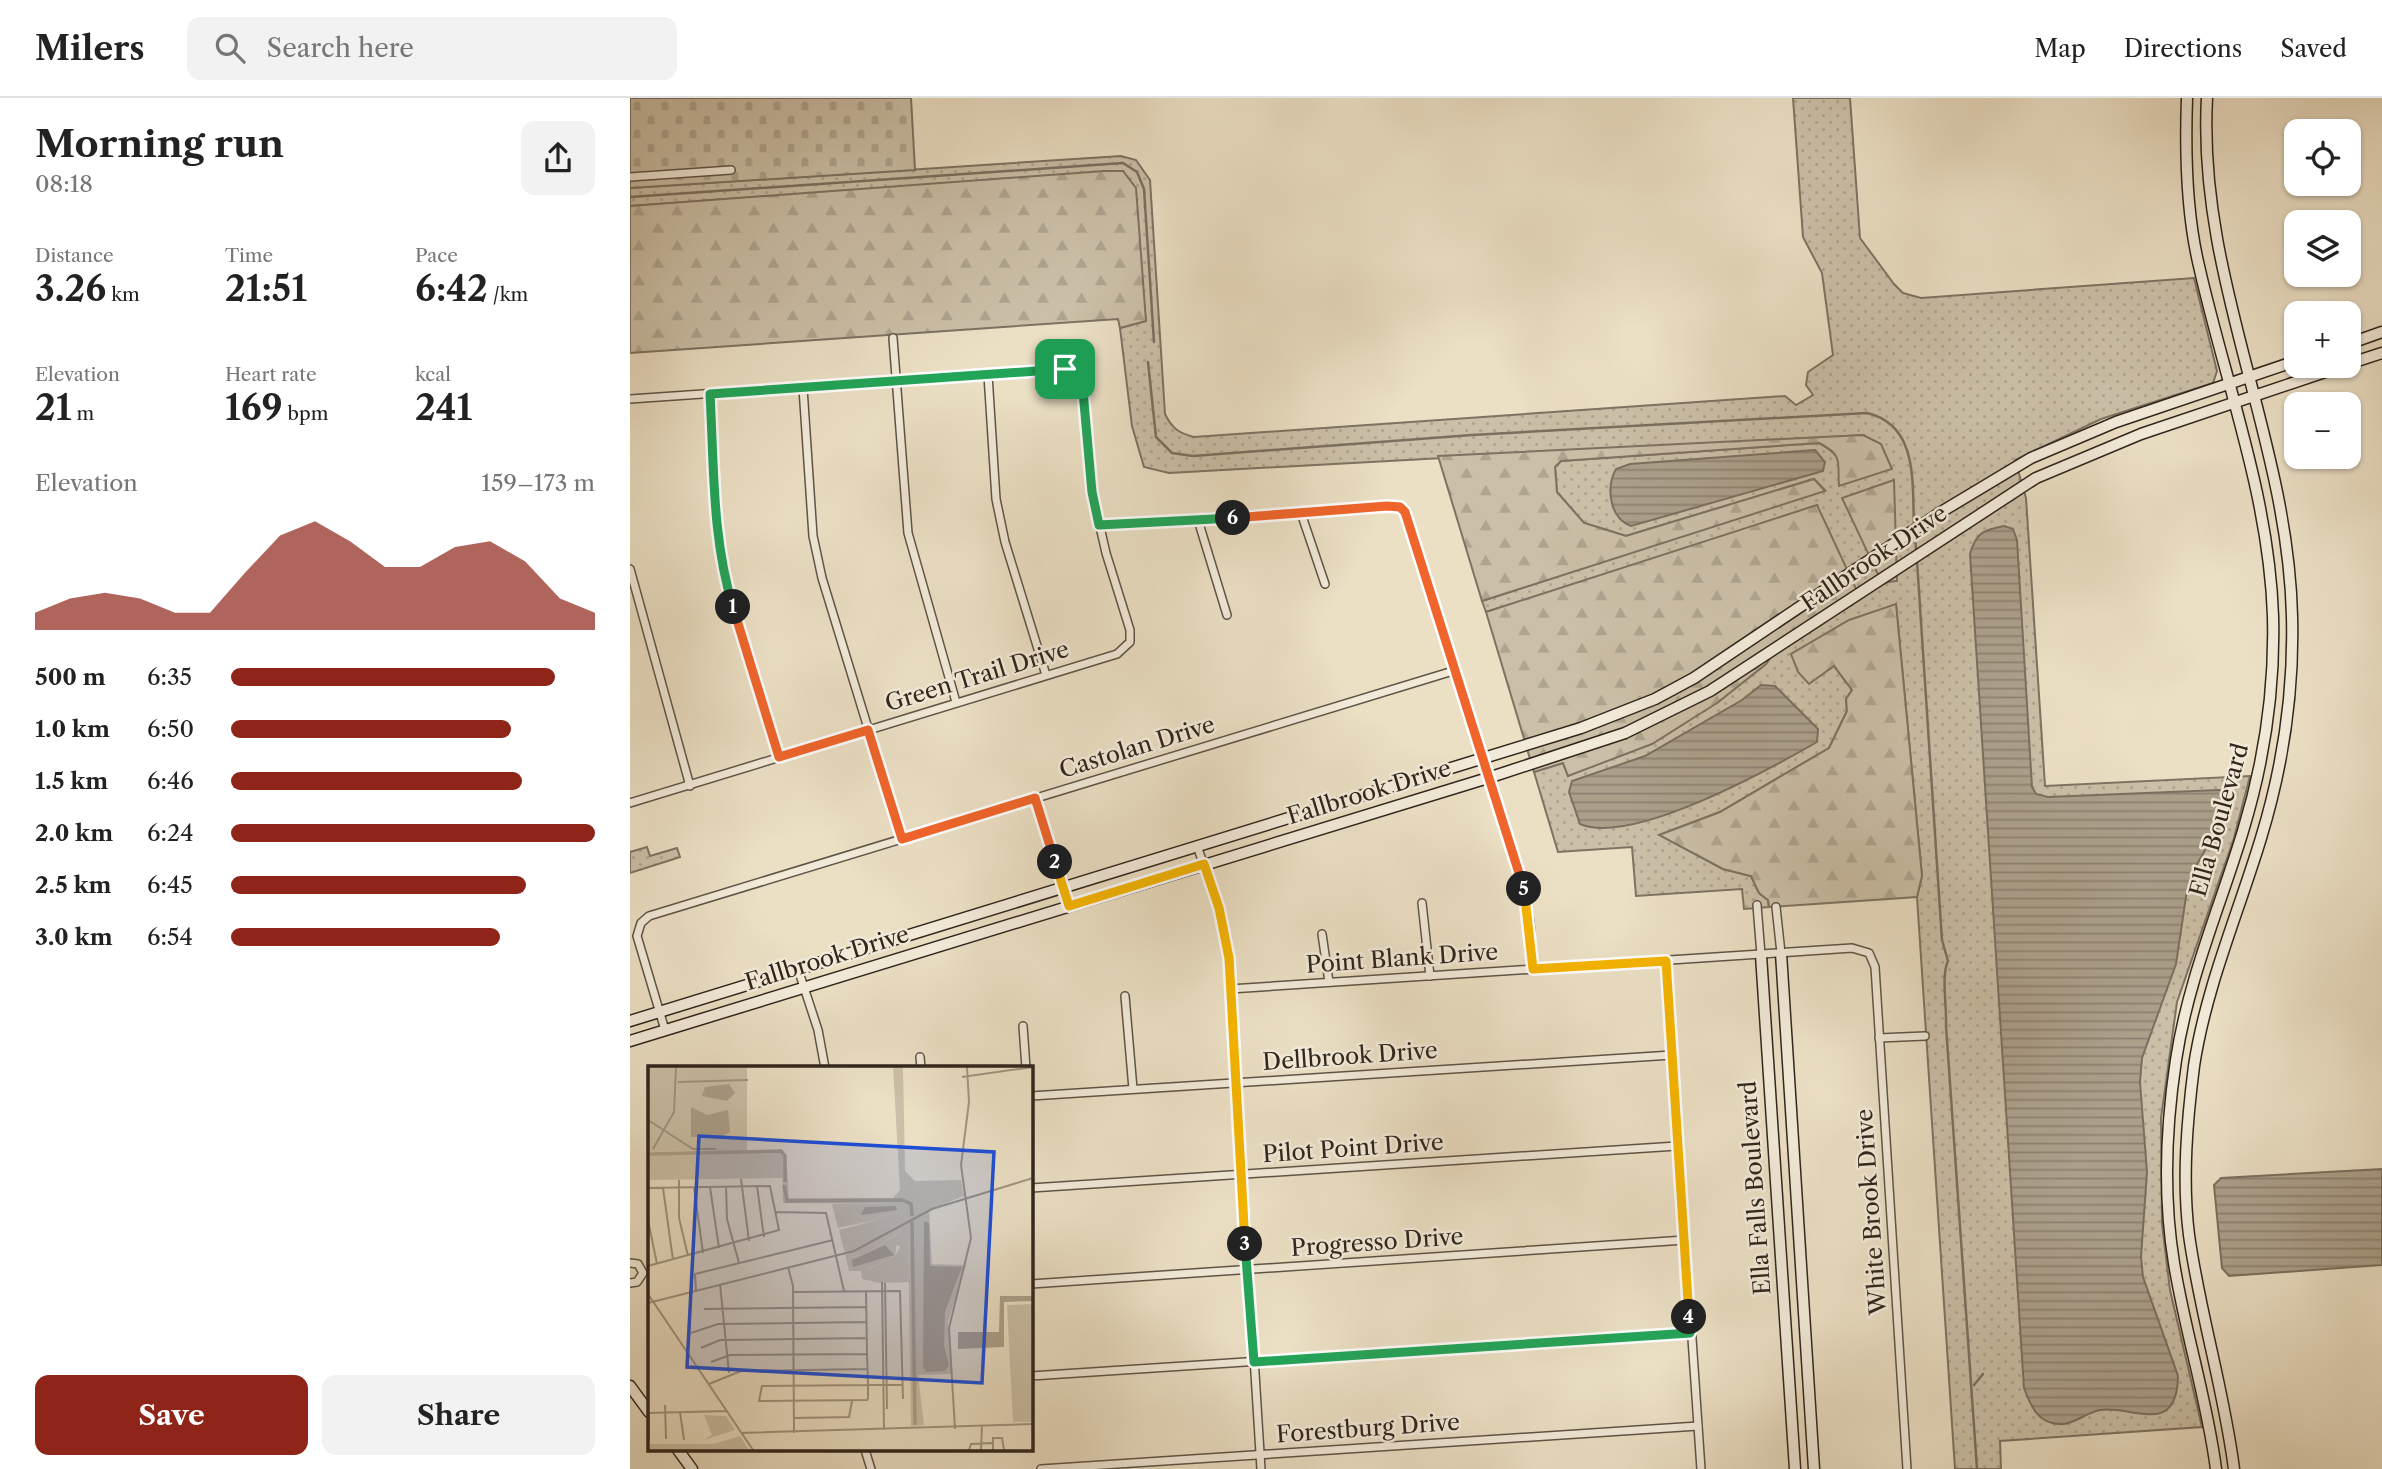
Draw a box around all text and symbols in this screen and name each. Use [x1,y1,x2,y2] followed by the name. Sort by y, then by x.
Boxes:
[187,17,677,80] search box
[35,28,145,69] text: Milers
[211,29,249,67] icon: search
[267,32,414,64] text: Search here
[2034,34,2086,63] text: Map
[2124,34,2242,63] text: Directions
[2280,34,2347,63] text: Saved
[2284,119,2361,469] map controls
[2284,119,2361,196] button: locate
[35,120,284,167] text: Morning run
[521,121,595,195] button: share
[35,170,93,198] text: 08:18
[2284,210,2361,287] button: layers
[35,244,114,267] text: Distance
[225,244,273,267] text: Time
[415,244,458,267] text: Pace
[35,267,106,310] text: 3.26
[225,267,307,310] text: 21:51
[415,267,488,310] text: 6:42
[106,283,140,306] text: km
[488,283,528,306] text: /km
[2284,301,2361,378] button: +
[1035,339,1095,399] pin
[1046,350,1084,388] icon: arrive
[35,363,120,386] text: Elevation
[225,363,317,386] text: Heart rate
[415,363,451,386] text: kcal
[35,386,71,429] text: 21
[225,386,283,429] text: 169
[415,386,472,429] text: 241
[2284,392,2361,469] button: −
[71,402,94,425] text: m
[283,402,328,425] text: bpm
[35,469,138,497] text: Elevation
[481,469,595,497] text: 159–173 m
[1796,499,1952,617] street label: Fallbrook Drive
[1216,500,1250,536] pin: 6
[1227,506,1238,529] text: 6
[716,589,750,624] pin: 1
[728,595,737,618] text: 1
[882,635,1072,717] street label: Green Trail Drive
[35,663,106,691] text: 500 m
[147,663,192,691] text: 6:35
[1056,710,1218,784] street label: Castolan Drive
[35,715,110,743] text: 1.0 km
[147,715,194,743] text: 6:50
[2184,740,2254,900] street label: Ella Boulevard
[1284,754,1454,830] street label: Fallbrook Drive
[35,767,108,795] text: 1.5 km
[147,767,194,795] text: 6:46
[35,819,113,847] text: 2.0 km
[147,819,193,847] text: 6:24
[1038,844,1072,880] pin: 2
[1049,850,1060,873] text: 2
[35,871,111,899] text: 2.5 km
[147,871,193,899] text: 6:45
[1506,872,1542,906] pin: 5
[1518,877,1529,900] text: 5
[742,920,912,996] street label: Fallbrook Drive
[35,923,113,951] text: 3.0 km
[147,923,193,951] text: 6:54
[1305,937,1499,979] street label: Point Blank Drive
[1262,1036,1438,1076] street label: Dellbrook Drive
[648,1066,1032,1452] inset map
[1734,1080,1776,1296] street label: Ella Falls Boulevard
[1850,1108,1892,1317] street label: White Brook Drive
[1261,1128,1445,1168] street label: Pilot Point Drive
[1290,1222,1464,1262] street label: Progresso Drive
[1228,1226,1262,1262] pin: 3
[1239,1232,1250,1255] text: 3
[1672,1300,1706,1334] pin: 4
[1683,1305,1694,1328] text: 4
[35,1375,308,1455] button: Save
[322,1375,595,1455] button: Share
[1275,1408,1461,1448] street label: Forestburg Drive

